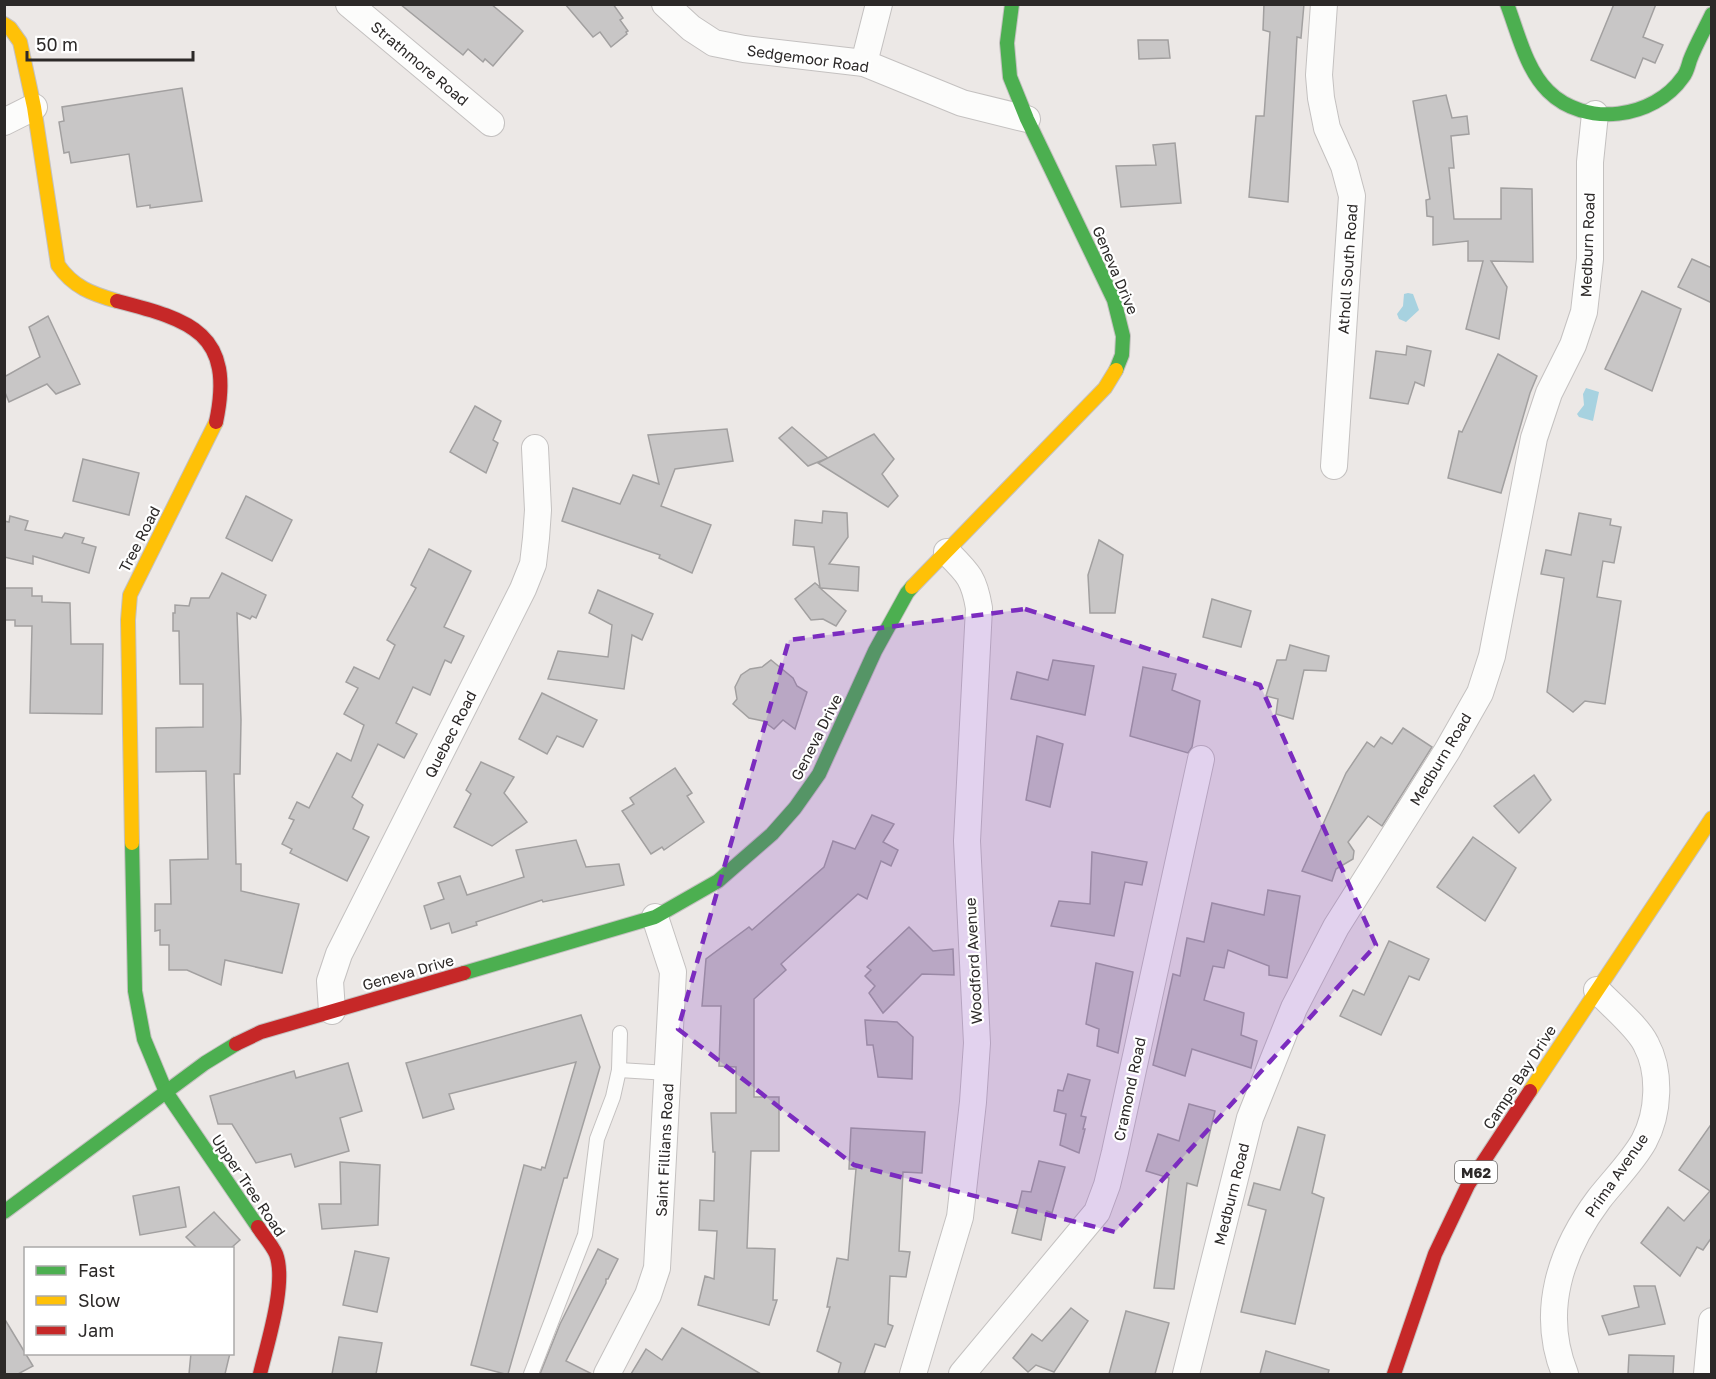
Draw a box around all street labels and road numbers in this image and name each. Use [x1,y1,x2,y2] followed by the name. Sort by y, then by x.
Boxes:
[368,17,472,109] street label: Strathmore Road
[746,41,870,75] street label: Sedgemoor Road
[1576,192,1598,298] street label: Medburn Road
[1333,203,1361,335] street label: Atholl South Road
[1089,223,1143,317] street label: Geneva Drive
[115,503,163,575] street label: Tree Road
[420,687,480,781] street label: Quebec Road
[787,691,846,783] street label: Geneva Drive
[1405,709,1475,809] street label: Medburn Road
[961,897,985,1025] street label: Woodford Avenue
[360,950,456,994] street label: Geneva Drive
[1479,1021,1560,1132] street label: Camps Bay Drive
[1109,1035,1149,1143] street label: Cramond Road
[652,1083,676,1217] street label: Saint Fillians Road
[1580,1129,1652,1220] street label: Prima Avenue
[208,1131,290,1239] street label: Upper Tree Road
[1210,1141,1252,1247] street label: Medburn Road
[1455,1161,1497,1183] road number: M62

